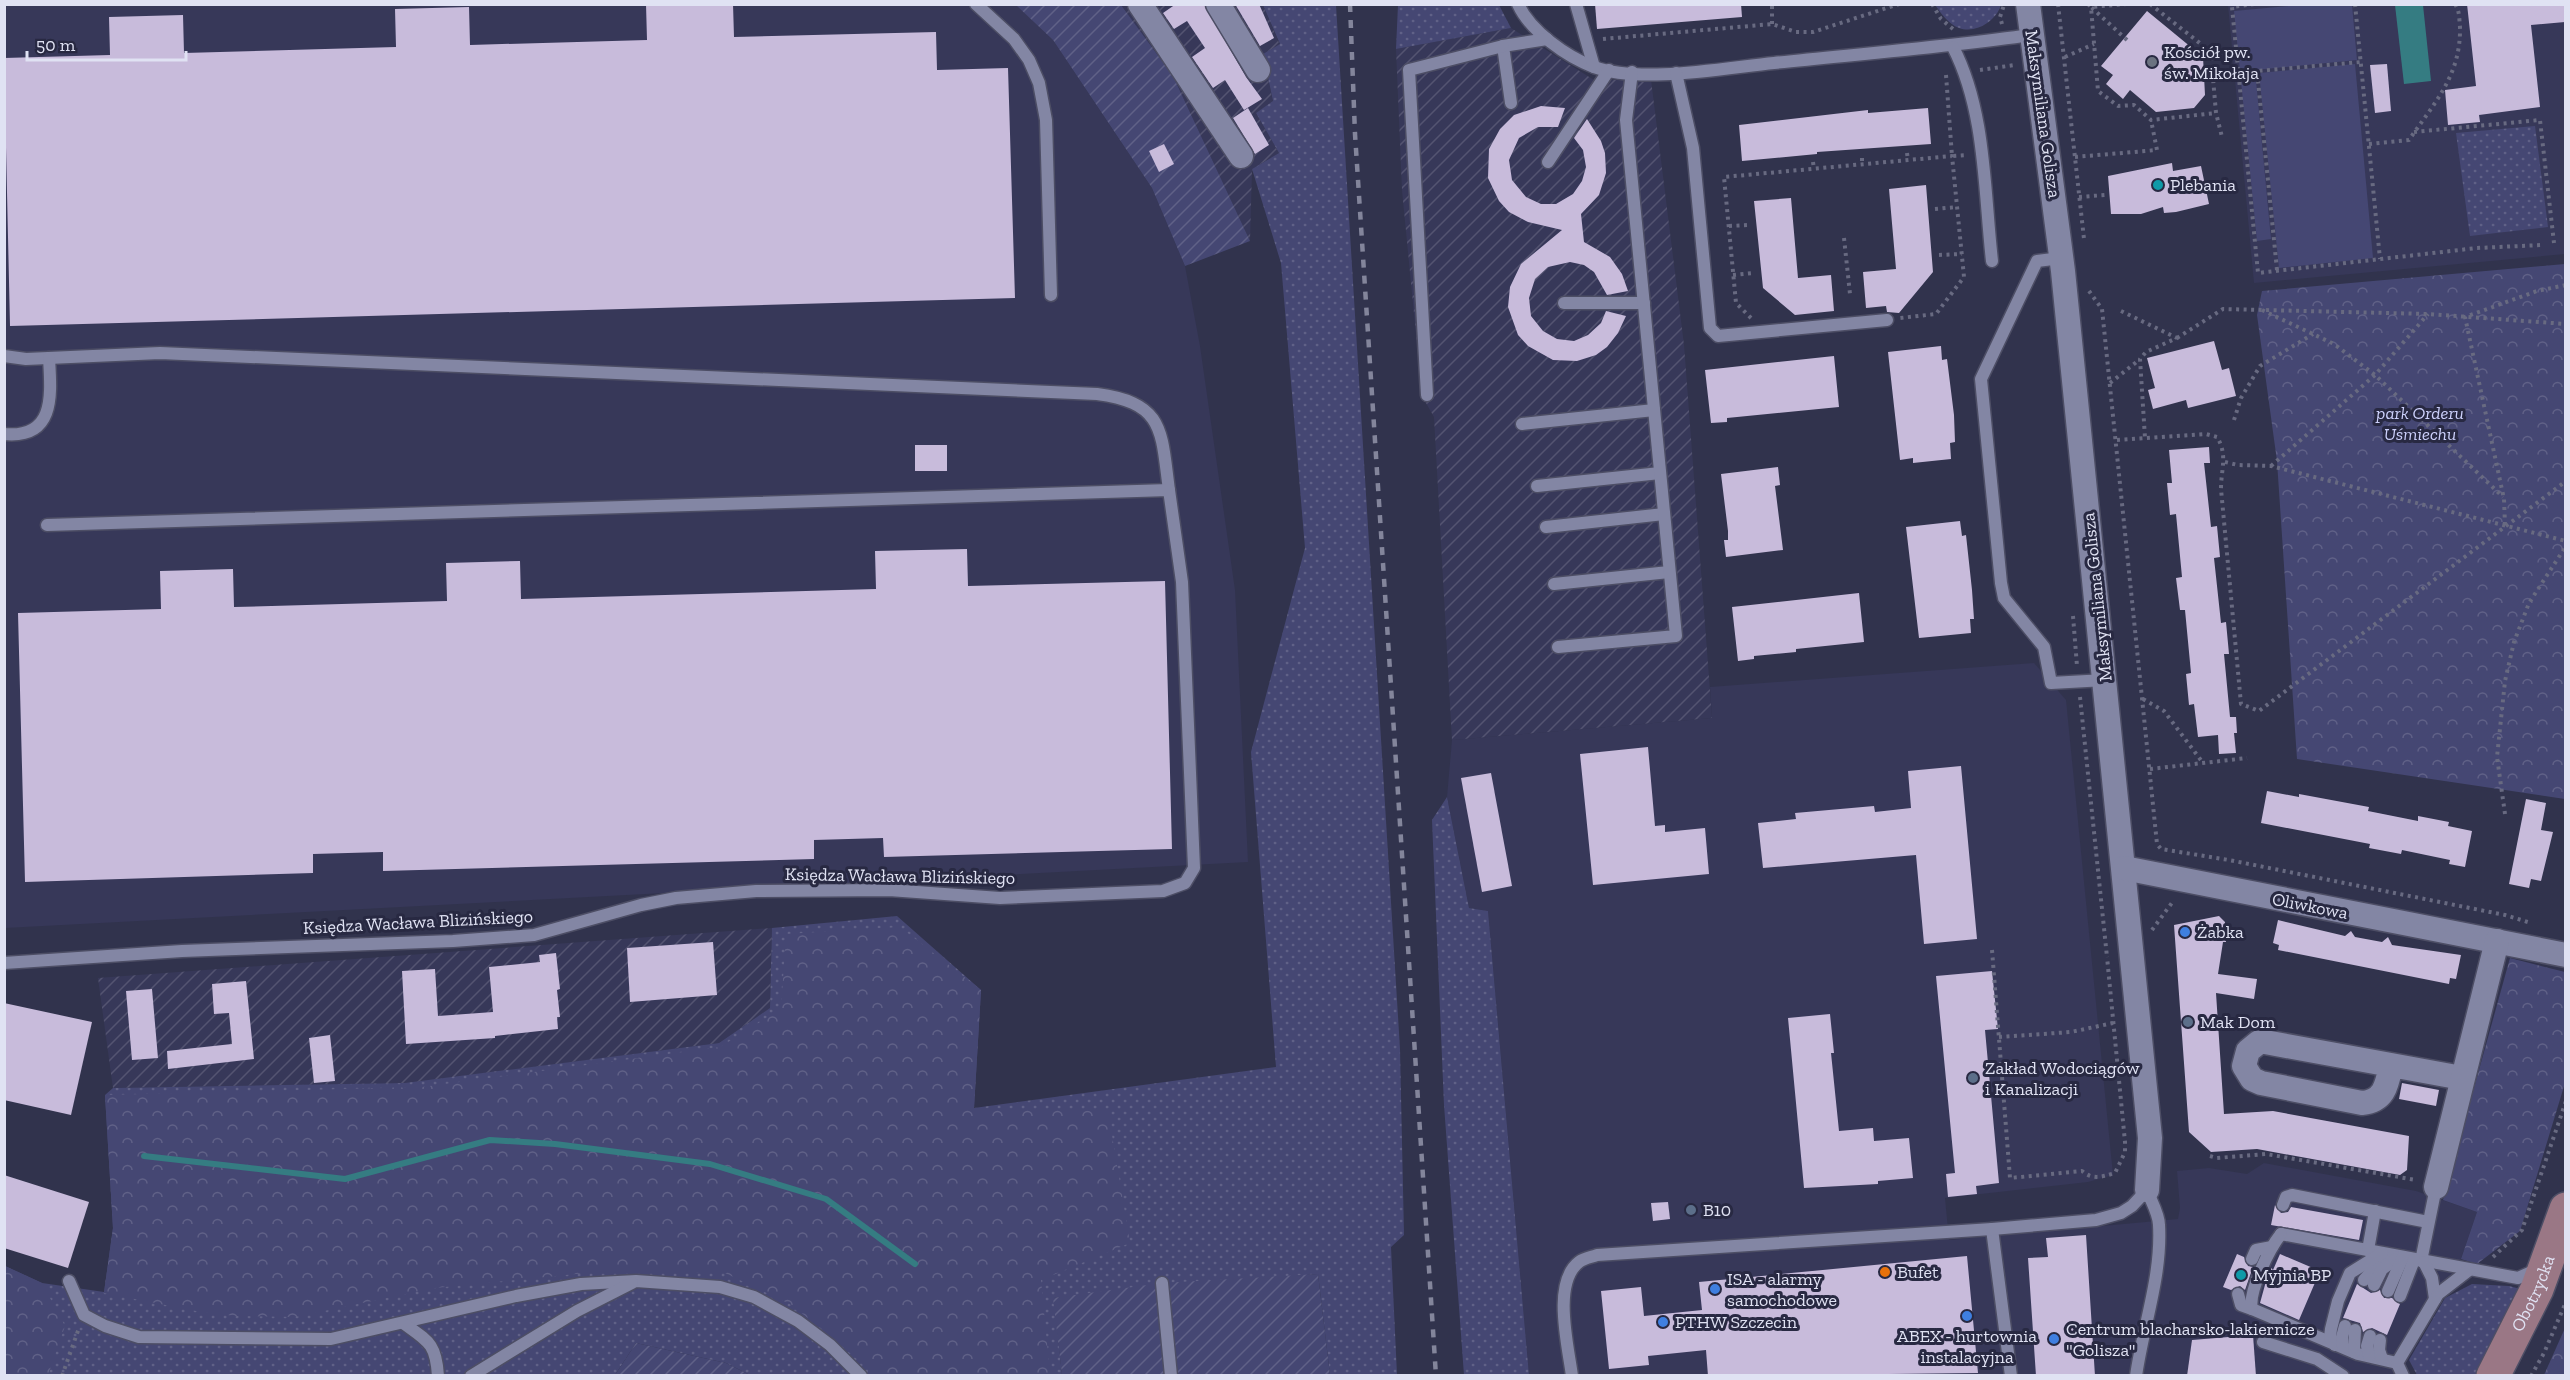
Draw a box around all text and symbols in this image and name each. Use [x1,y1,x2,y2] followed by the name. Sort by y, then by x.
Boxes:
[27,24,186,62] scale bar
[2020,29,2066,200] street label: Maksymiliana Golisza
[36,34,76,56] text: 50 m
[2164,41,2259,84] place label: Kościół pw. św. Mikołaja
[2145,55,2159,69] marker: Kościół pw. św. Mikołaja
[2170,174,2236,196] place label: Plebania
[2151,178,2165,192] marker: Plebania
[2375,402,2464,445] park label: park Orderu Uśmiechu
[2077,511,2117,682] street label: Maksymiliana Golisza
[785,863,1015,889] street label: Księdza Wacława Blizińskiego
[2270,888,2350,924] street label: Oliwkowa
[302,905,534,939] street label: Księdza Wacława Blizińskiego
[2197,921,2244,943] place label: Żabka
[2178,925,2192,939] marker: Żabka
[2200,1011,2276,1033] place label: Mak Dom
[2181,1015,2195,1029] marker: Mak Dom
[1985,1057,2140,1100] place label: Zakład Wodociągów i Kanalizacji
[1966,1071,1980,1085] marker: Zakład Wodociągów i Kanalizacji
[1703,1199,1731,1221] place label: B10
[1684,1203,1698,1217] marker: B10
[2506,1252,2559,1335] street label: Obotrycka
[1897,1261,1939,1283] place label: Bufet
[2253,1264,2331,1286] place label: Myjnia BP
[1878,1265,1892,1279] marker: Bufet
[1727,1268,1837,1311] place label: ISA - alarmy samochodowe
[2234,1268,2248,1282] marker: Myjnia BP
[1708,1282,1722,1296] marker: ISA - alarmy samochodowe
[1960,1309,1974,1323] marker: ABEX - hurtownia instalacyjna
[1675,1311,1798,1333] place label: PTHW Szczecin
[1656,1315,1670,1329] marker: PTHW Szczecin
[2066,1318,2315,1361] place label: Centrum blacharsko-lakiernicze "Golisza"
[1897,1325,2037,1368] place label: ABEX - hurtownia instalacyjna
[2047,1332,2061,1346] marker: Centrum blacharsko-lakiernicze "Golisza"

